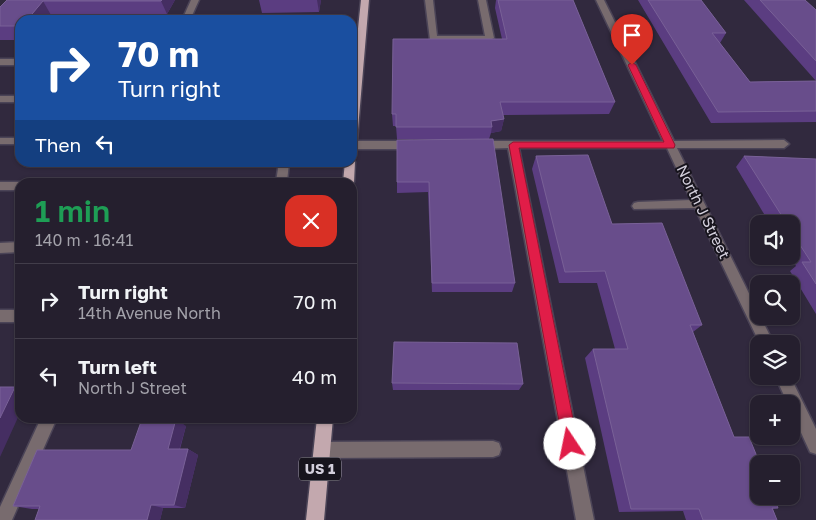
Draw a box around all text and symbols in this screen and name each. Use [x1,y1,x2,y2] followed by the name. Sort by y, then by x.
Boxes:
[611,14,653,65] pin
[618,21,646,49] icon: arrive
[118,33,199,75] text: 70 m
[35,35,100,100] icon: right
[118,75,221,102] text: Turn right
[91,130,119,158] icon: left
[35,133,81,156] text: Then
[673,162,734,261] street label: North J Street
[35,193,110,229] text: 1 min
[285,195,337,247] button: close
[750,215,800,505] map controls
[750,215,800,265] button: sound
[35,230,133,250] text: 140 m · 16:41
[750,275,800,325] button: search
[78,280,168,303] text: Turn right
[35,287,63,315] icon: right
[294,290,337,313] text: 70 m
[78,303,221,323] text: 14th Avenue North
[750,335,800,385] button: layers
[78,355,157,378] text: Turn left
[35,362,63,390] icon: left
[292,365,337,388] text: 40 m
[78,378,187,398] text: North J Street
[750,395,800,445] button: +
[543,417,595,469] position arrow
[750,455,800,505] button: −
[299,458,341,480] road number: US 1

